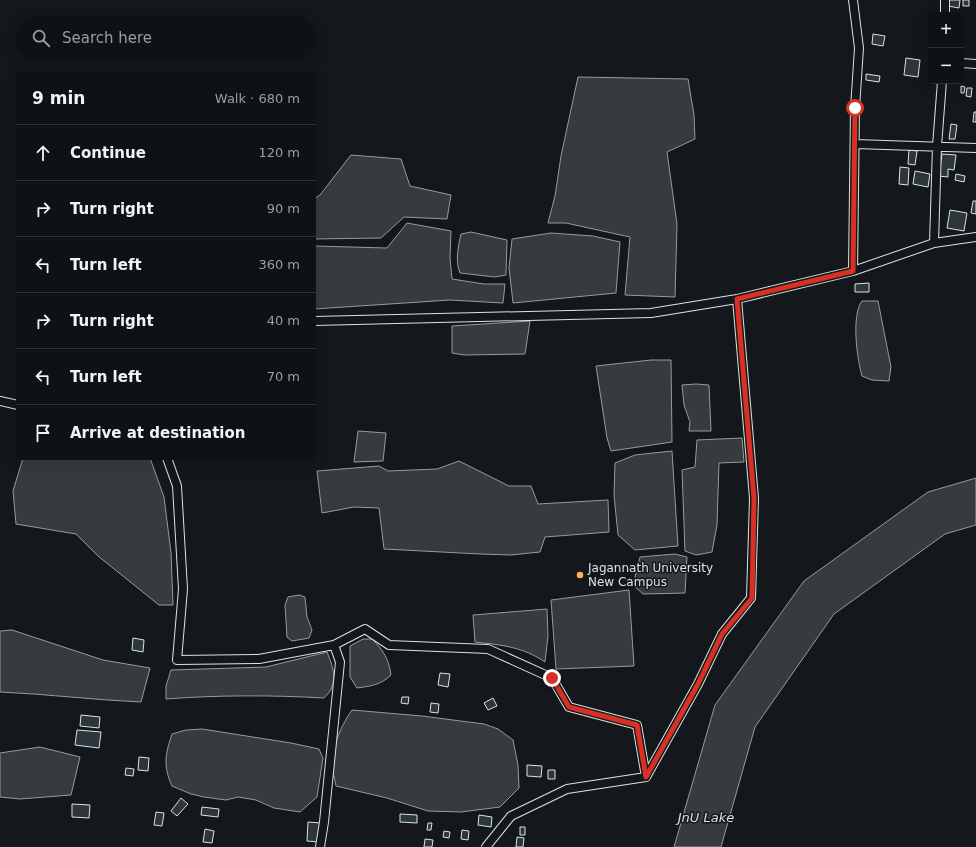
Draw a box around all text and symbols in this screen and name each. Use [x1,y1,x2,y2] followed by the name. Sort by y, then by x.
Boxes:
[928,12,964,84] map controls
[928,12,964,48] button: +
[16,16,316,60] search box
[30,27,52,49] icon: search
[62,29,152,47] text: Search here
[928,48,964,84] button: −
[32,88,85,108] text: 9 min
[215,91,300,106] text: Walk · 680 m
[846,99,864,117] route start
[32,142,54,164] icon: ahead
[70,144,146,162] text: Continue
[258,145,300,160] text: 120 m
[32,198,54,220] icon: right
[70,200,154,218] text: Turn right
[267,201,300,216] text: 90 m
[32,254,54,276] icon: left
[70,256,142,274] text: Turn left
[258,257,300,272] text: 360 m
[32,310,54,332] icon: right
[70,312,154,330] text: Turn right
[267,313,300,328] text: 40 m
[32,366,54,388] icon: left
[70,368,142,386] text: Turn left
[267,369,300,384] text: 70 m
[32,422,54,444] icon: arrive
[70,424,245,442] text: Arrive at destination
[587,561,713,589] place label: Jagannath University New Campus
[575,570,585,580] marker: Jagannath University New Campus
[543,669,561,687] route end
[675,810,734,825] water label: JnU Lake

